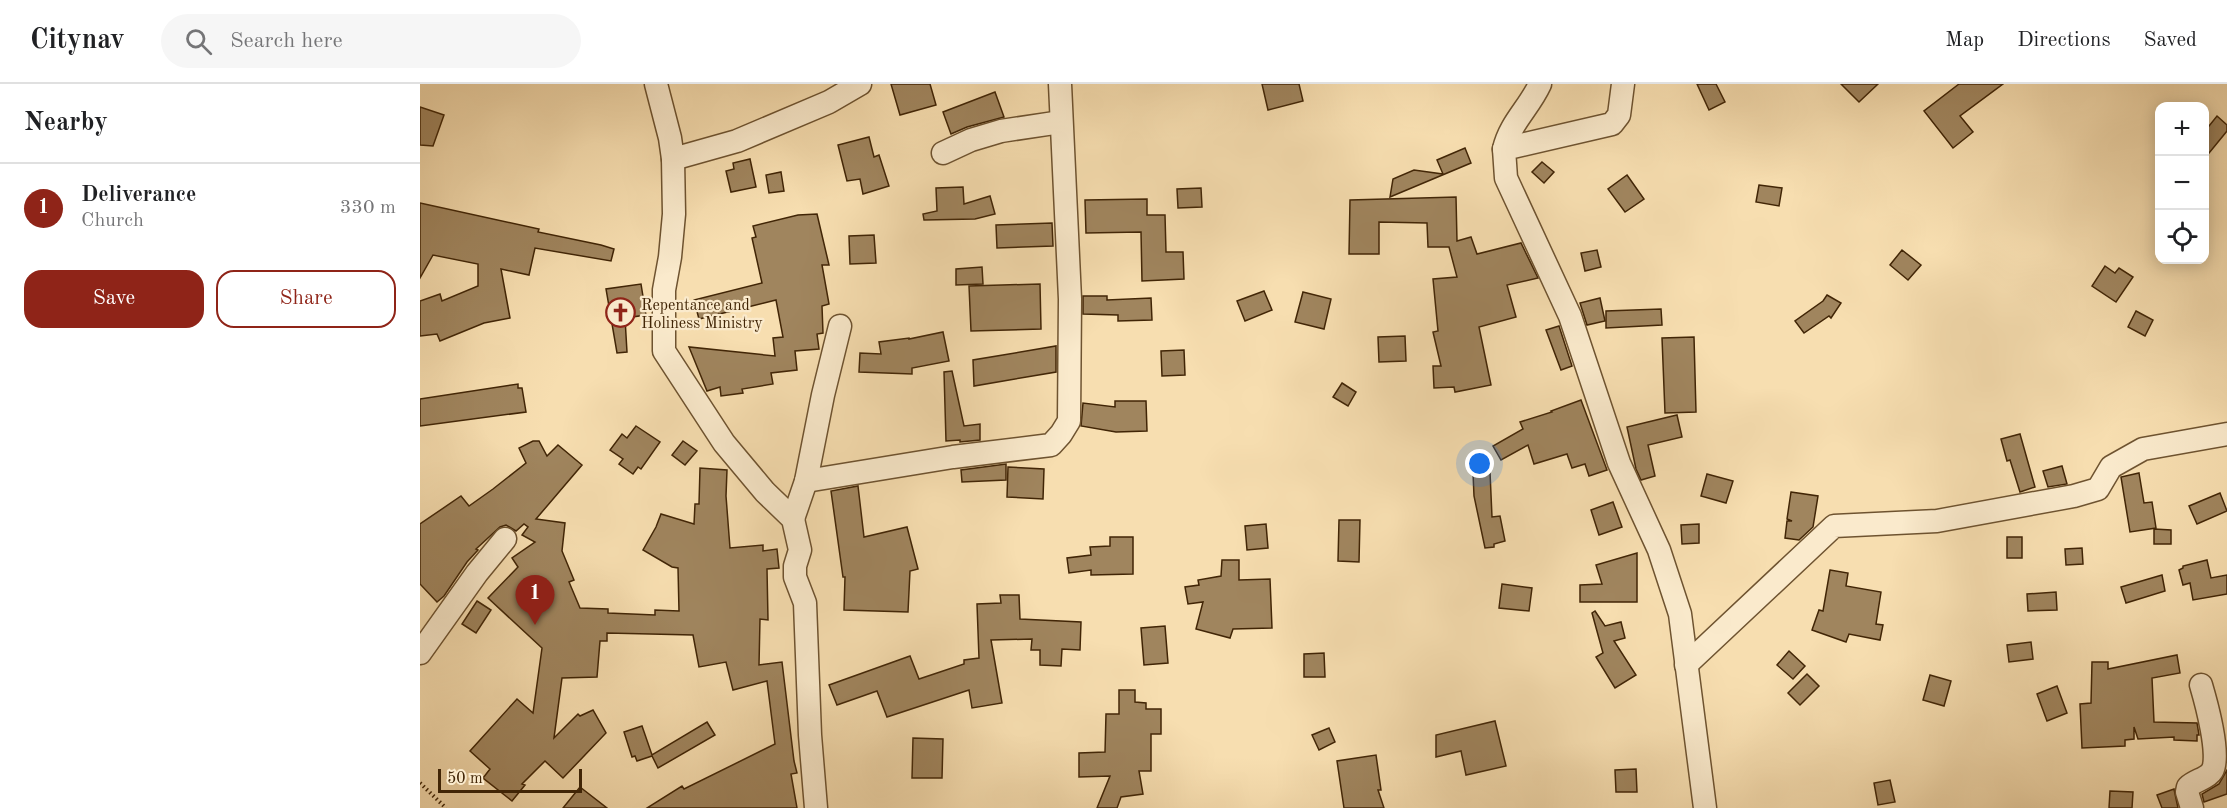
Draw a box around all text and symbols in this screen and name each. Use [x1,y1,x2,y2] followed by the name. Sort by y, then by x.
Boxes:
[161,14,581,68] search box
[182,25,215,58] icon: search
[30,27,125,55] text: Citynav
[230,30,343,52] text: Search here
[1945,30,1984,51] text: Map
[2017,30,2111,51] text: Directions
[2144,30,2197,51] text: Saved
[2155,102,2209,264] map controls
[2155,102,2209,156] button: +
[24,110,108,136] text: Nearby
[2155,156,2209,210] button: −
[81,184,196,206] text: Deliverance
[38,198,49,218] text: 1
[340,198,396,218] text: 330 m
[2155,210,2209,264] button: locate
[81,211,144,231] text: Church
[24,270,204,328] button: Save
[216,270,396,328] button: Share
[604,297,636,329] church icon: Repentance and Holiness Ministry
[641,298,763,332] place label: Repentance and Holiness Ministry
[1465,449,1494,478] your location
[516,576,554,625] pin: 1
[438,766,582,794] scale bar
[447,771,483,787] text: 50 m

